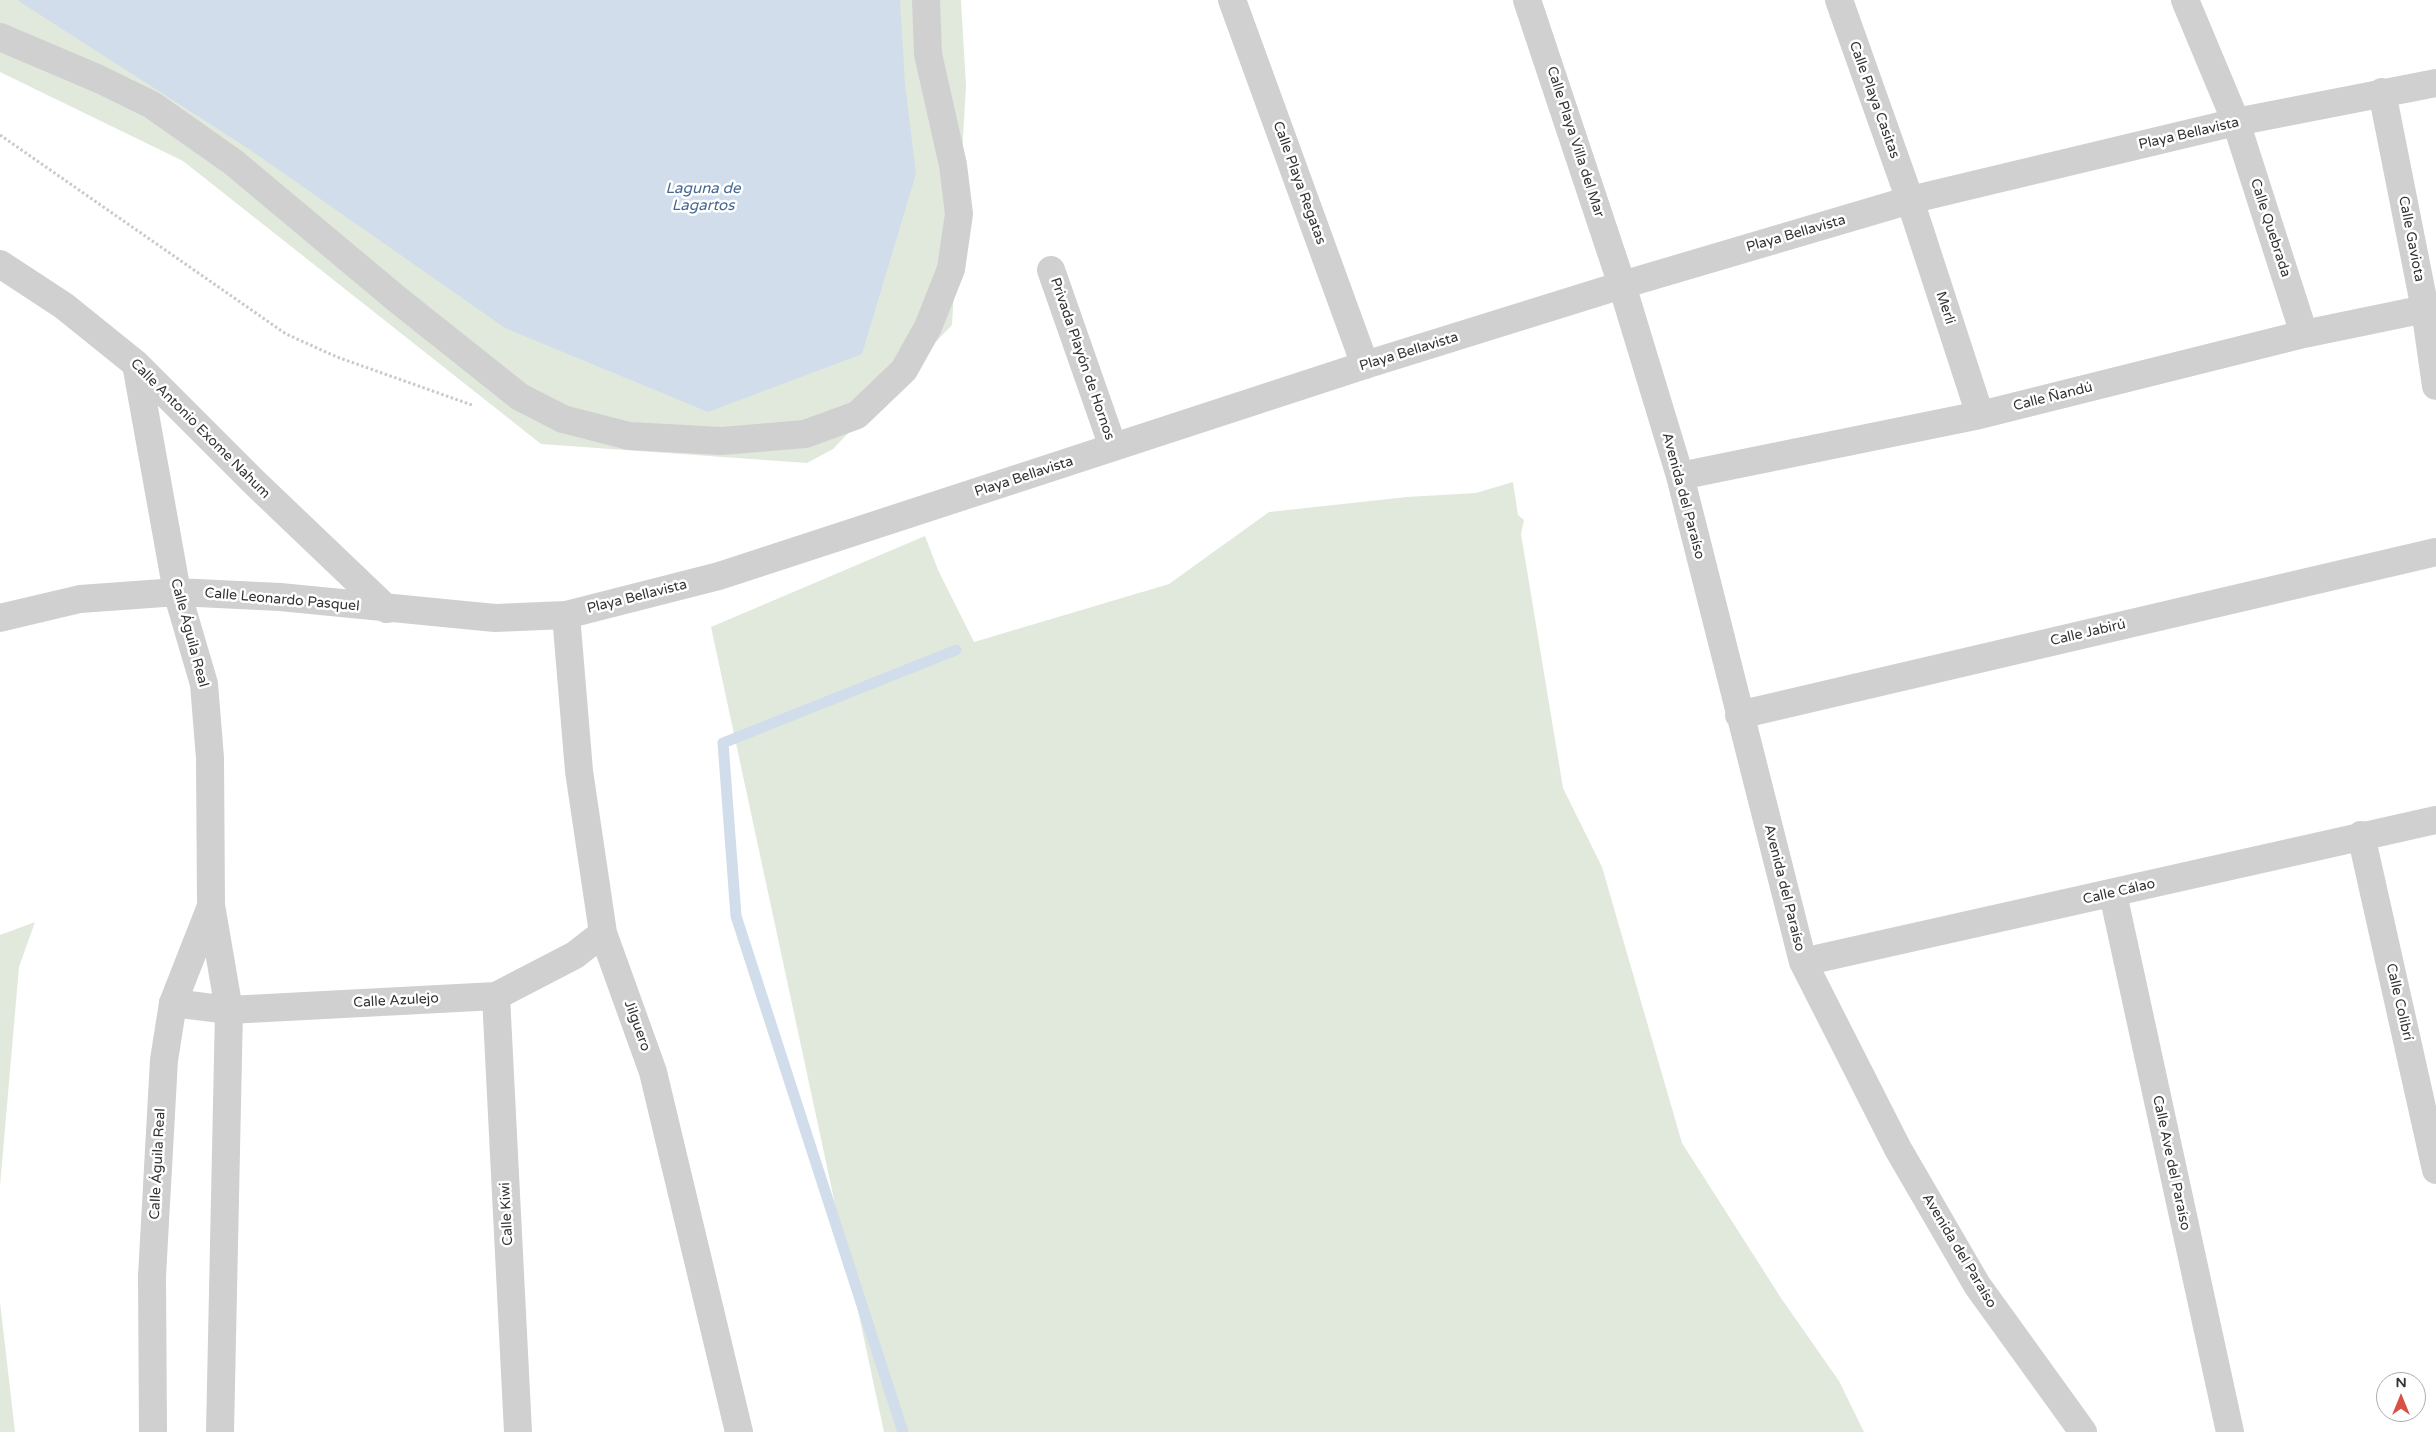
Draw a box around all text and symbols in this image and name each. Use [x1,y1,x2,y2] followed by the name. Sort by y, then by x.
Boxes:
[1845,39,1903,161] street label: Calle Playa Casitas
[1543,64,1607,220] street label: Calle Playa Villa del Mar
[2137,114,2241,154] street label: Playa Bellavista
[1269,119,1329,247] street label: Calle Playa Regatas
[2246,177,2294,279] street label: Calle Quebrada
[665,180,741,215] water label: Laguna de Lagartos
[2394,195,2428,283] street label: Calle Gaviota
[1744,212,1848,256] street label: Playa Bellavista
[1046,276,1118,442] street label: Privada Playón de Hornos
[1932,289,1958,327] street label: Merli
[1358,329,1460,375] street label: Playa Bellavista
[127,356,273,502] street label: Calle Antonio Exome Nahum
[2012,379,2094,415] street label: Calle Ñandú
[1658,431,1708,561] street label: Avenida del Paraíso
[973,453,1075,501] street label: Playa Bellavista
[585,576,689,618] street label: Playa Bellavista
[166,577,212,689] street label: Calle Águila Real
[204,585,360,615] street label: Calle Leonardo Pasquel
[2049,616,2127,650] street label: Calle Jabirú
[1760,823,1808,953] street label: Avenida del Paraíso
[2081,876,2157,908] street label: Calle Cálao
[2382,962,2416,1042] street label: Calle Colibrí
[353,990,439,1012] street label: Calle Azulejo
[620,998,654,1054] street label: Jilguero
[2148,1094,2194,1232] street label: Calle Ave del Paraíso
[147,1108,169,1220] street label: Calle Águila Real
[497,1182,517,1246] street label: Calle Kiwi
[1918,1191,2000,1311] street label: Avenida del Paraíso
[2376,1372,2426,1422] north arrow
[2395,1374,2407,1391] text: N

